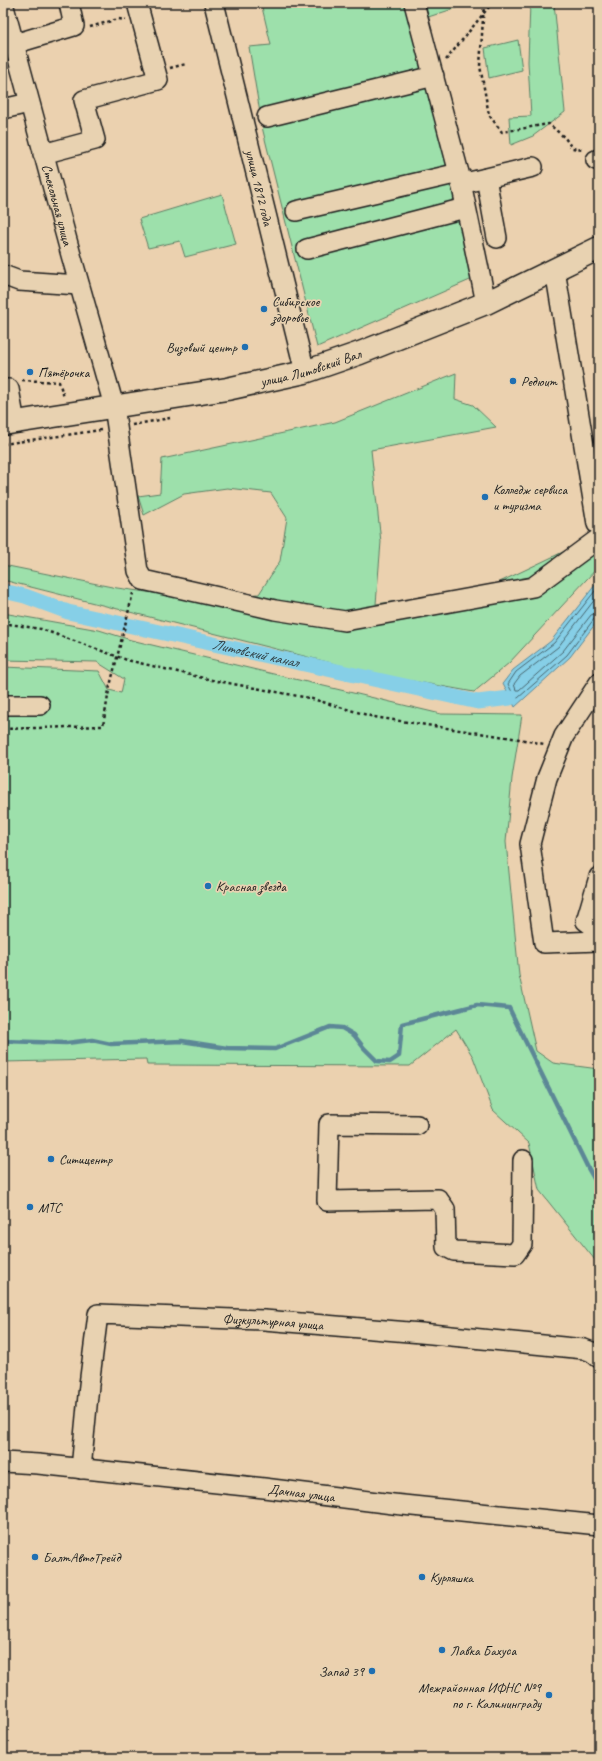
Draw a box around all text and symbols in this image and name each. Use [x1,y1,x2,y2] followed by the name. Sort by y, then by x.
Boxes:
[241,147,277,229] street label: улица 1812 года
[38,162,76,248] street label: Стекольная улица
[270,293,321,326] place label: Сибирское здоровье
[259,304,269,314] marker: Сибирское здоровье
[166,339,238,356] place label: Визовый центр
[240,342,250,352] marker: Визовый центр
[258,345,364,391] street label: улица Литовский Вал
[38,364,91,381] place label: Пятёрочка
[25,367,35,377] marker: Пятёрочка
[521,373,558,390] place label: Редюит
[508,376,518,386] marker: Редюит
[493,481,569,514] place label: Колледж сервиса и туризма
[480,492,490,502] marker: Колледж сервиса и туризма
[210,635,302,673] water label: Литовский канал
[216,878,287,895] place label: Красная звезда
[203,881,213,891] marker: Красная звезда
[59,1151,113,1168] place label: Ситицентр
[46,1154,56,1164] marker: Ситицентр
[38,1199,63,1216] place label: МТС
[25,1202,35,1212] marker: МТС
[222,1311,325,1334] street label: Физкультурная улица
[267,1481,337,1506] street label: Дачная улица
[43,1549,123,1566] place label: БалтАвтоТрейд
[30,1552,40,1562] marker: БалтАвтоТрейд
[430,1569,474,1586] place label: Курляшка
[417,1572,427,1582] marker: Курляшка
[450,1642,518,1659] place label: Лавка Бахуса
[437,1645,447,1655] marker: Лавка Бахуса
[319,1663,366,1680] place label: Запад 39
[367,1666,377,1676] marker: Запад 39
[418,1679,543,1712] place label: Межрайонная ИФНС №9 по г. Калининграду
[544,1690,554,1700] marker: Межрайонная ИФНС №9 по г. Калининграду

